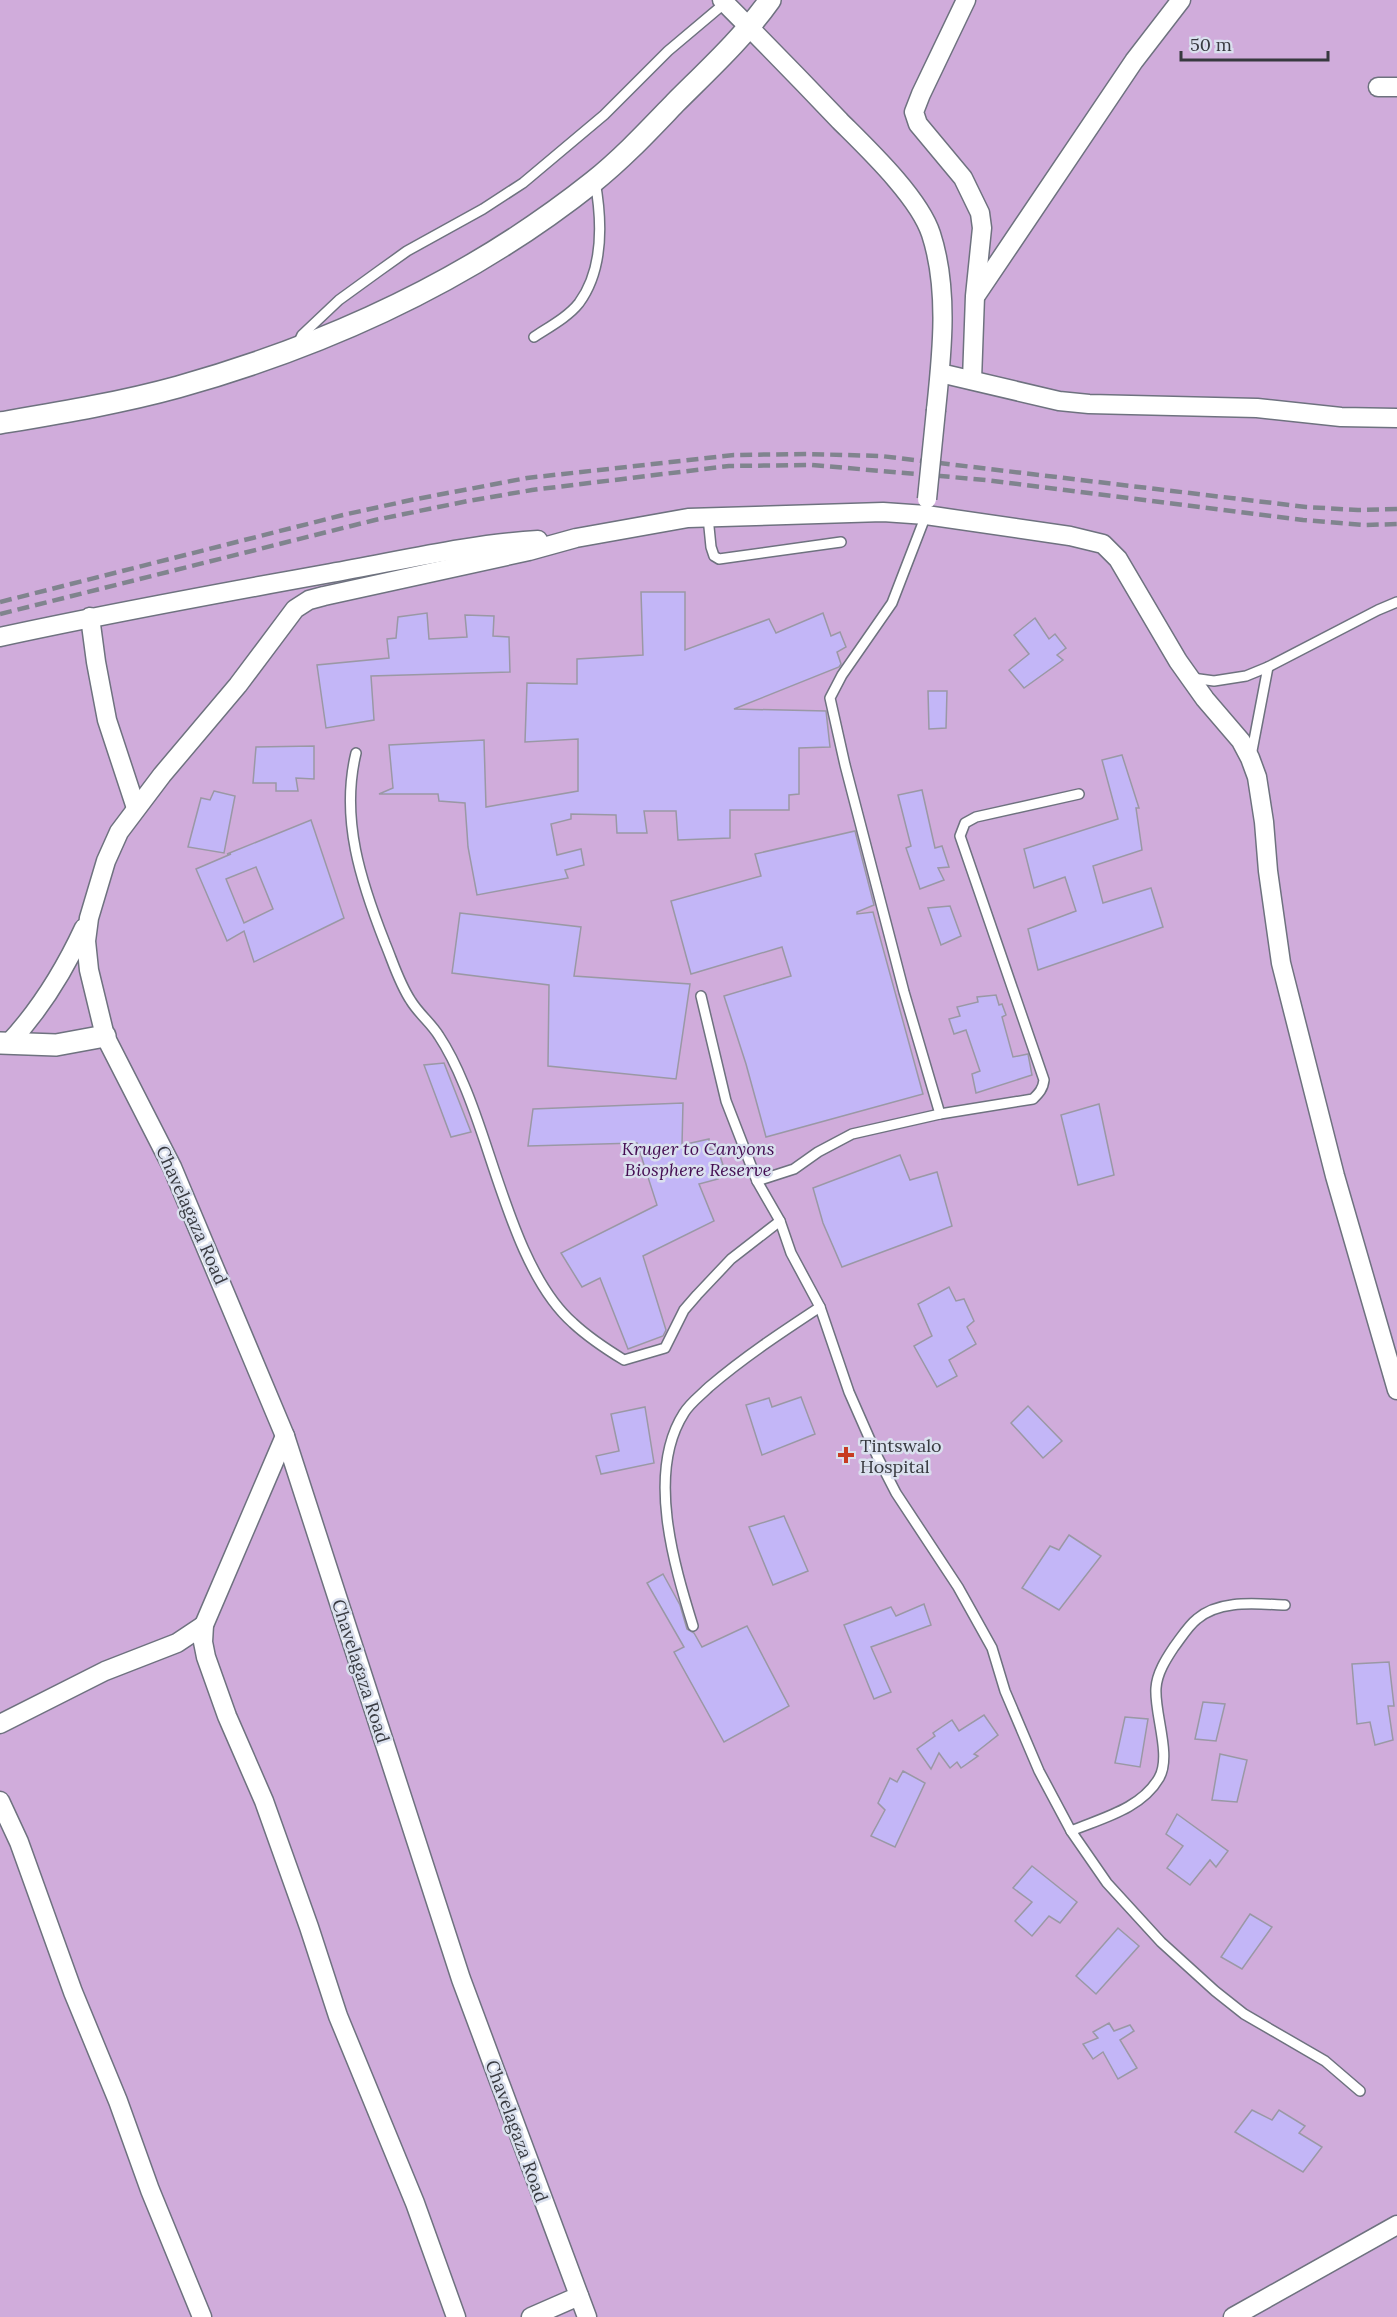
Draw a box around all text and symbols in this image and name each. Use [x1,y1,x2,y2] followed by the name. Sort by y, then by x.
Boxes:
[1181,24,1328,62] scale bar
[1190,33,1232,56] text: 50 m
[622,1137,774,1181] park label: Kruger to Canyons Biosphere Reserve
[151,1142,233,1288] street label: Chavelagaza Road
[860,1434,942,1478] place label: Tintswalo Hospital
[837,1446,855,1464] marker: Tintswalo Hospital
[327,1596,395,1746] street label: Chavelagaza Road
[481,2057,553,2205] street label: Chavelagaza Road

